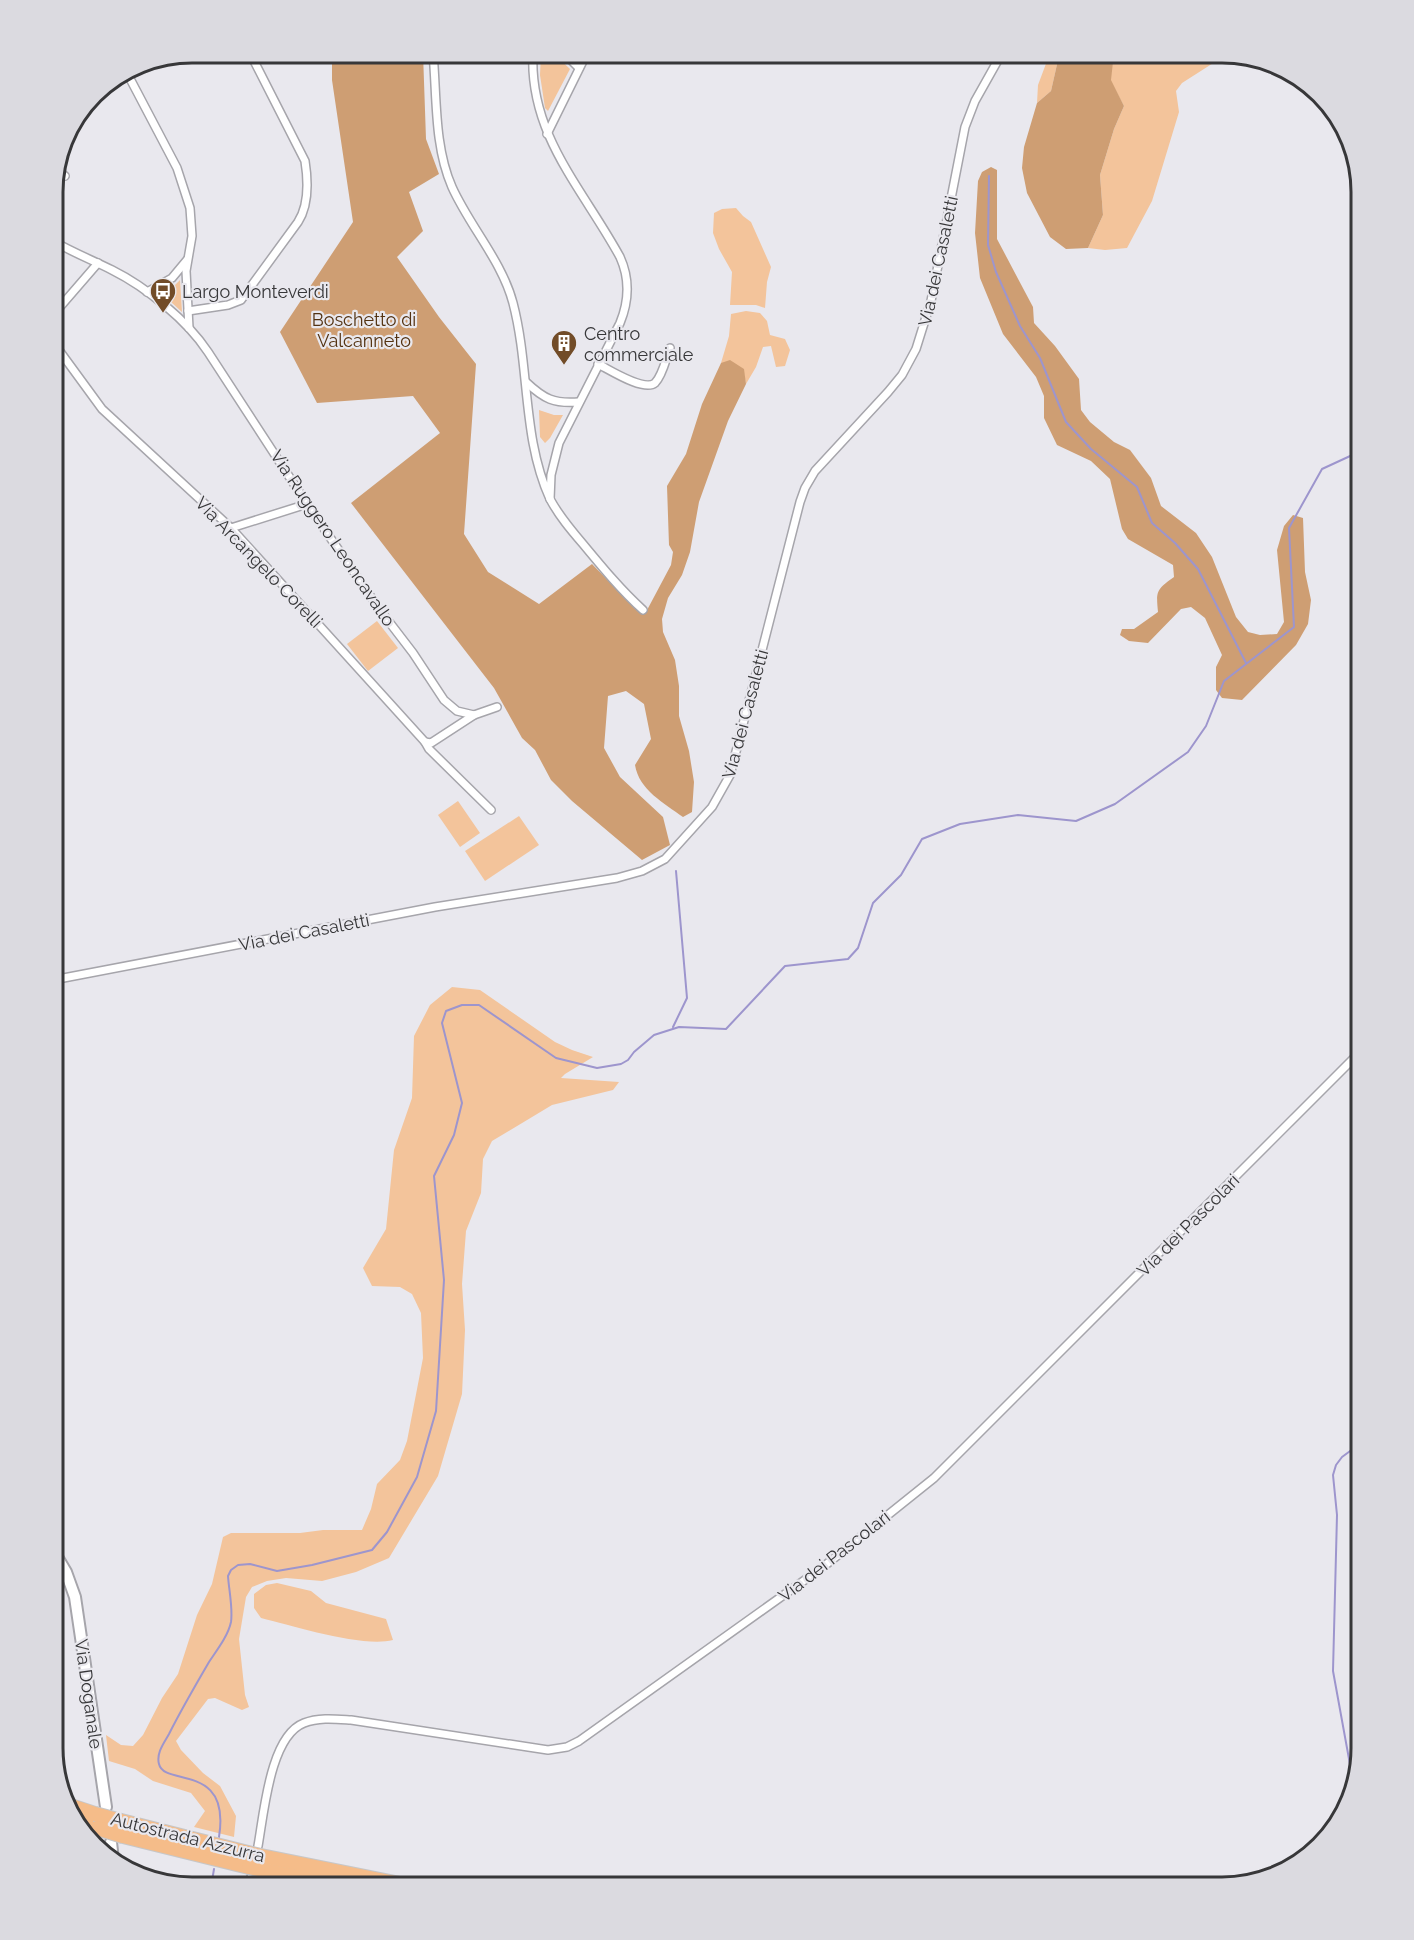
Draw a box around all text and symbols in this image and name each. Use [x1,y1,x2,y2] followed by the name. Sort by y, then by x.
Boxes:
[914,194,962,328] street label: Via dei Casaletti
[148,276,178,314] bus stop icon: Largo Monteverdi
[182,281,329,302] place label: Largo Monteverdi
[312,309,416,351] park label: Boschetto di Valcanneto
[584,323,694,365] place label: Centro commerciale
[549,328,579,366] building icon: Centro commerciale
[266,446,400,630] street label: Via Ruggero Leoncavallo
[191,492,327,632] street label: Via Arcangelo Corelli
[718,647,772,781] street label: Via dei Casaletti
[237,909,371,955] street label: Via dei Casaletti
[1133,1170,1243,1280] street label: Via dei Pascolari
[774,1506,894,1606] street label: Via dei Pascolari
[71,1638,107,1751] street label: Via Doganale
[109,1808,267,1866] street label: Autostrada Azzurra

